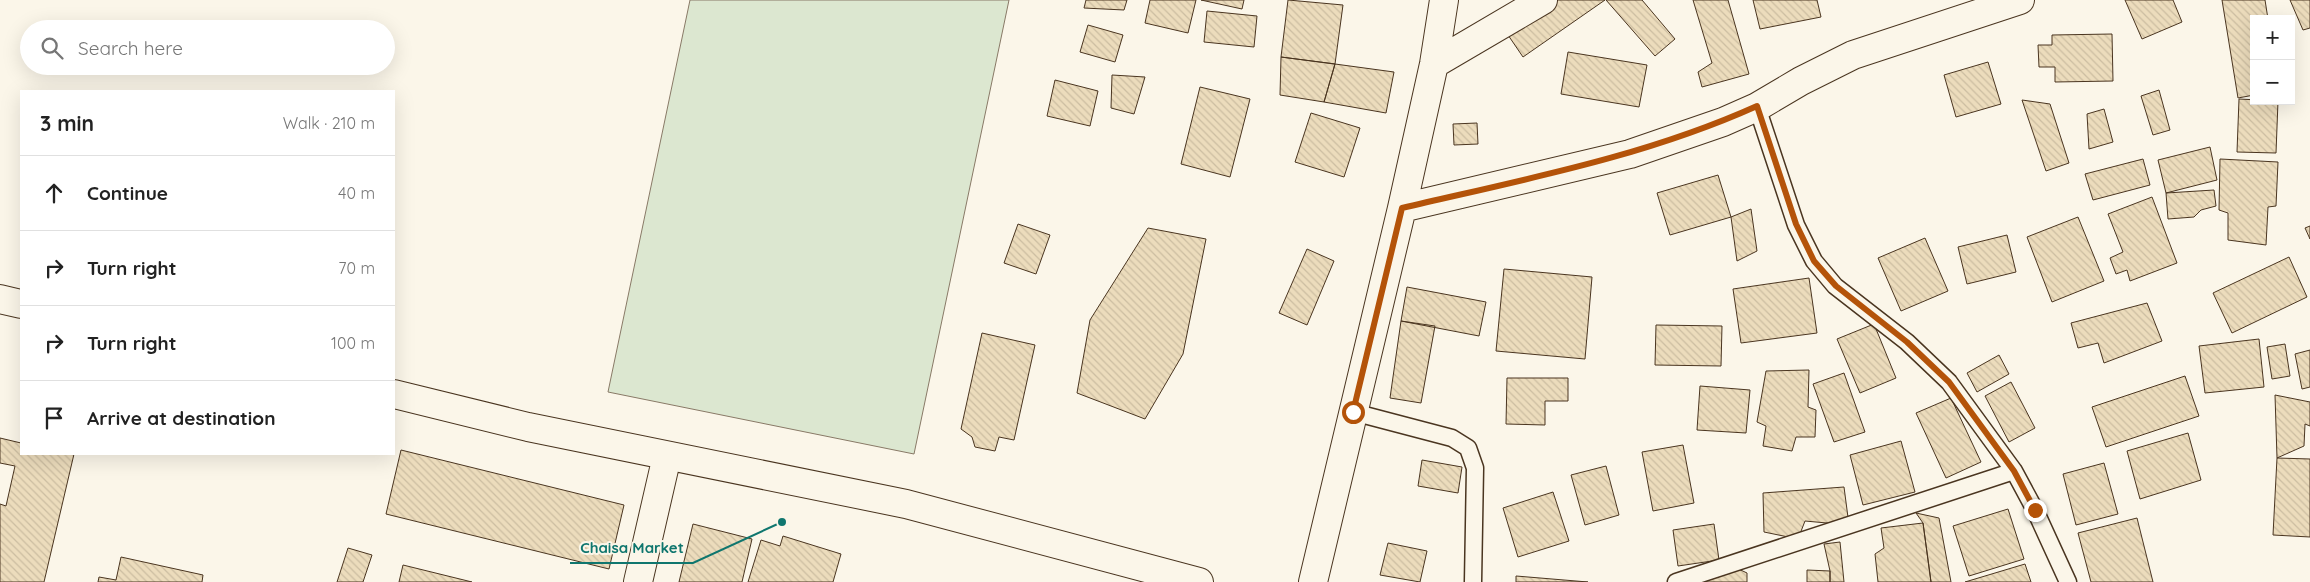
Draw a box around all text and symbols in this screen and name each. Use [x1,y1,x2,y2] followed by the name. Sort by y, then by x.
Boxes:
[2250,15,2295,105] map controls
[2250,15,2295,60] button: +
[20,20,395,75] search box
[38,34,66,62] icon: search
[78,36,183,60] text: Search here
[2250,60,2295,105] button: −
[40,110,94,136] text: 3 min
[283,113,375,133] text: Walk · 210 m
[40,179,68,207] icon: ahead
[87,181,168,205] text: Continue
[338,183,375,203] text: 40 m
[40,254,68,282] icon: right
[87,256,176,280] text: Turn right
[338,258,375,278] text: 70 m
[40,329,68,357] icon: right
[87,331,176,355] text: Turn right
[331,333,375,353] text: 100 m
[1342,401,1365,424] route start
[40,404,68,432] icon: arrive
[87,406,276,430] text: Arrive at destination
[2024,499,2047,522] route end
[570,533,693,563] callout: Chaisa Market
[580,538,684,557] text: Chaisa Market

